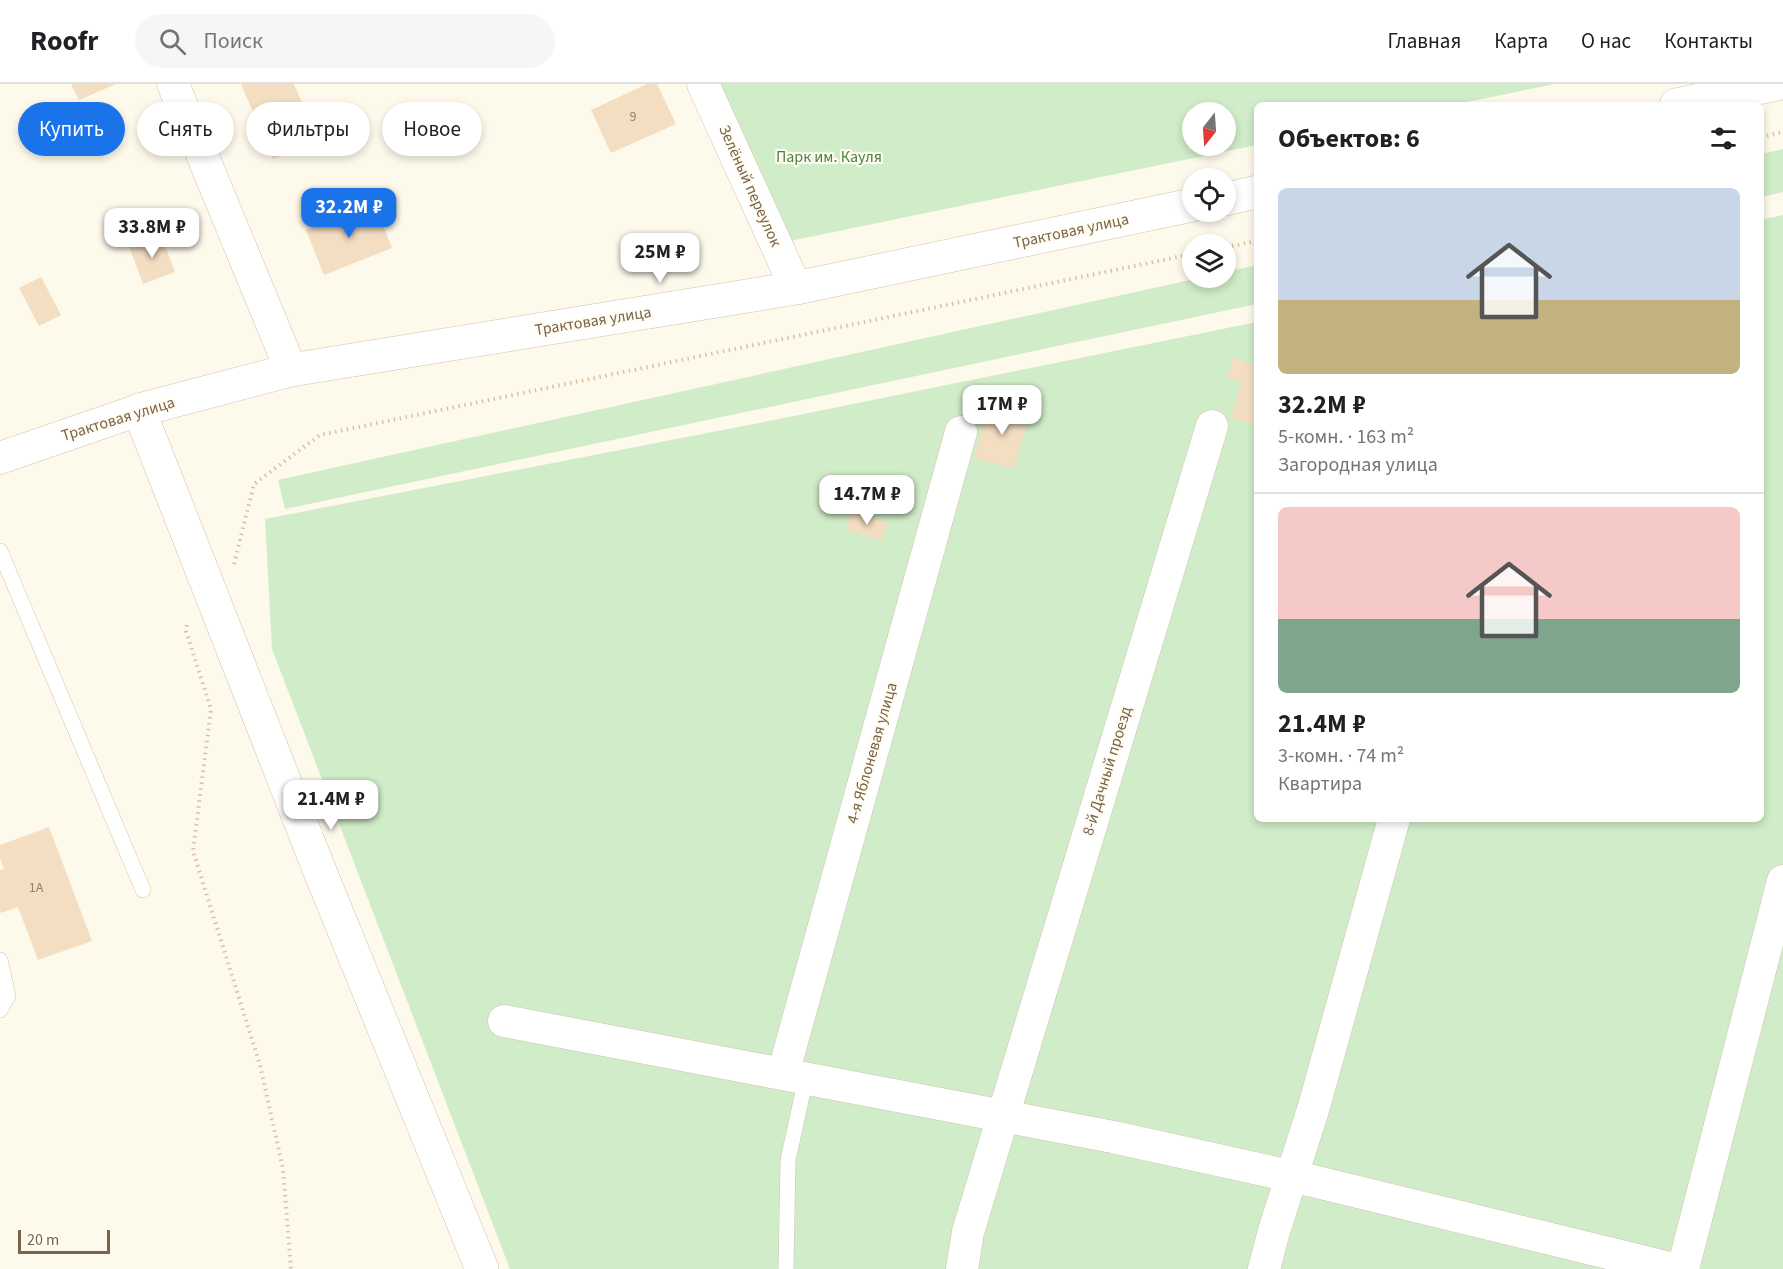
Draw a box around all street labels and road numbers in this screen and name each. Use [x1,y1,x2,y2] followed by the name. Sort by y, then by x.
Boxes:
[713,122,787,251] street label: Зелёный переулок
[1011,208,1131,254] street label: Трактовая улица
[533,301,653,341] street label: Трактовая улица
[59,391,177,447] street label: Трактовая улица
[841,680,903,826] street label: 4-я Яблоневая улица
[1077,703,1137,838] street label: 8-й Дачный проезд

